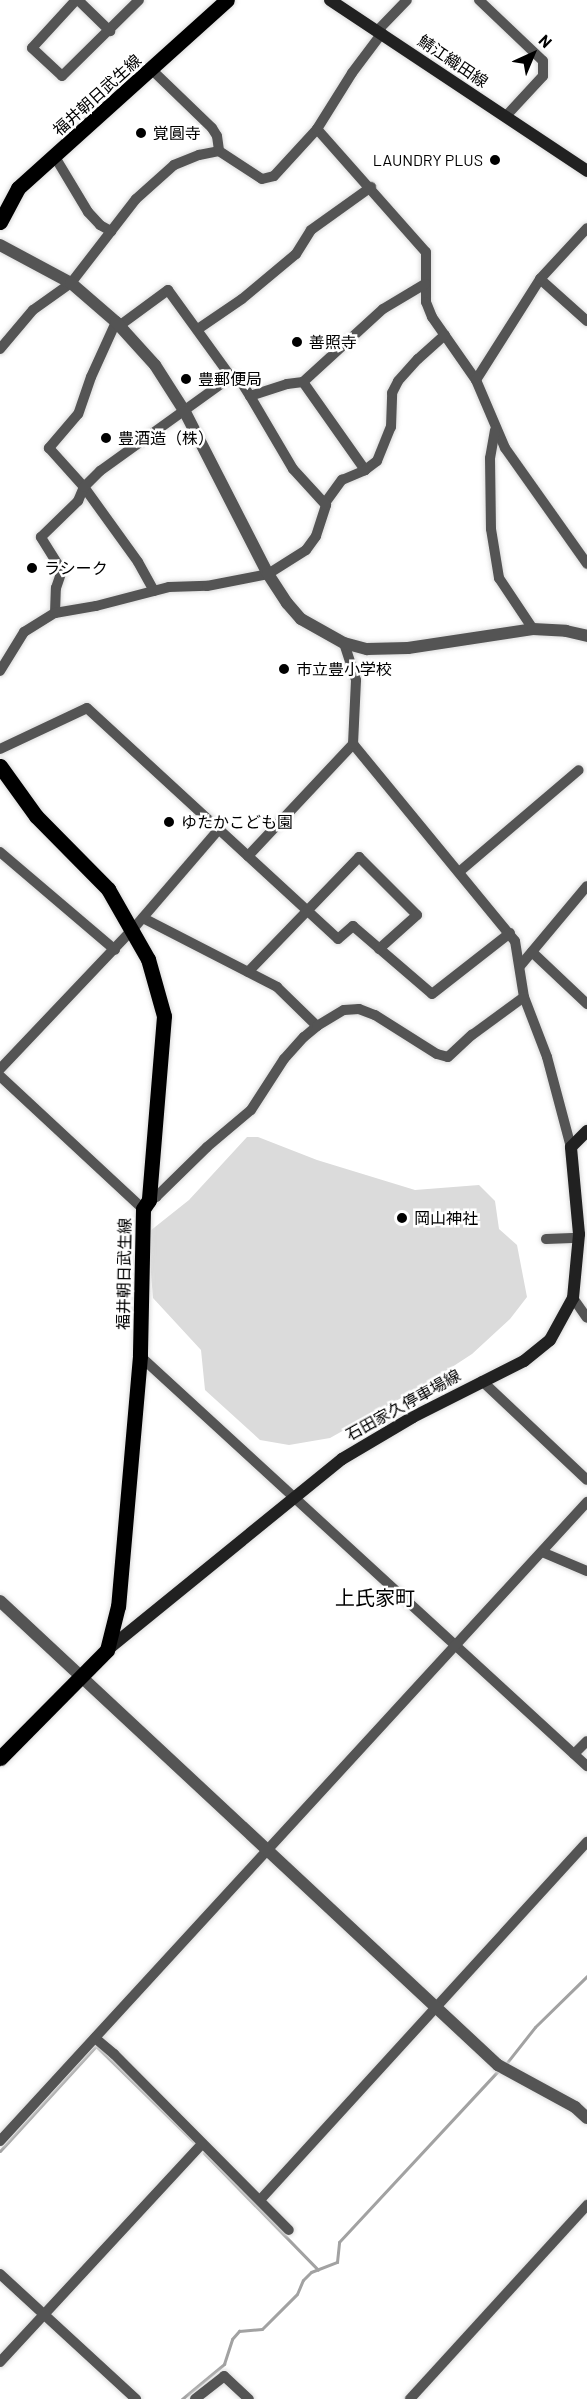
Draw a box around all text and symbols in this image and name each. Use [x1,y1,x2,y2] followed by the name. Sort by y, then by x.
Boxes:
[503,24,563,84] north arrow
[535,30,556,51] text: N
[414,31,492,91] street label: 鯖江織田線
[49,50,145,140] street label: 福井朝日武生線
[153,123,201,143] place label: 覚圓寺
[134,126,148,140] marker: 覚圓寺
[373,150,483,170] place label: LAUNDRY PLUS
[488,153,502,167] marker: LAUNDRY PLUS
[309,332,357,352] place label: 善照寺
[290,335,304,349] marker: 善照寺
[198,369,262,389] place label: 豊郵便局
[179,372,193,386] marker: 豊郵便局
[118,428,214,448] place label: 豊酒造（株）
[99,431,113,445] marker: 豊酒造（株）
[44,558,108,578] place label: ラシーク
[25,561,39,575] marker: ラシーク
[296,659,392,679] place label: 市立豊小学校
[277,662,291,676] marker: 市立豊小学校
[181,812,293,832] place label: ゆたかこども園
[162,815,176,829] marker: ゆたかこども園
[414,1208,478,1228] place label: 岡山神社
[395,1211,409,1225] marker: 岡山神社
[113,1218,135,1330] street label: 福井朝日武生線
[342,1366,464,1444] street label: 石田家久停車場線
[335,1585,415,1609] district label: 上氏家町

